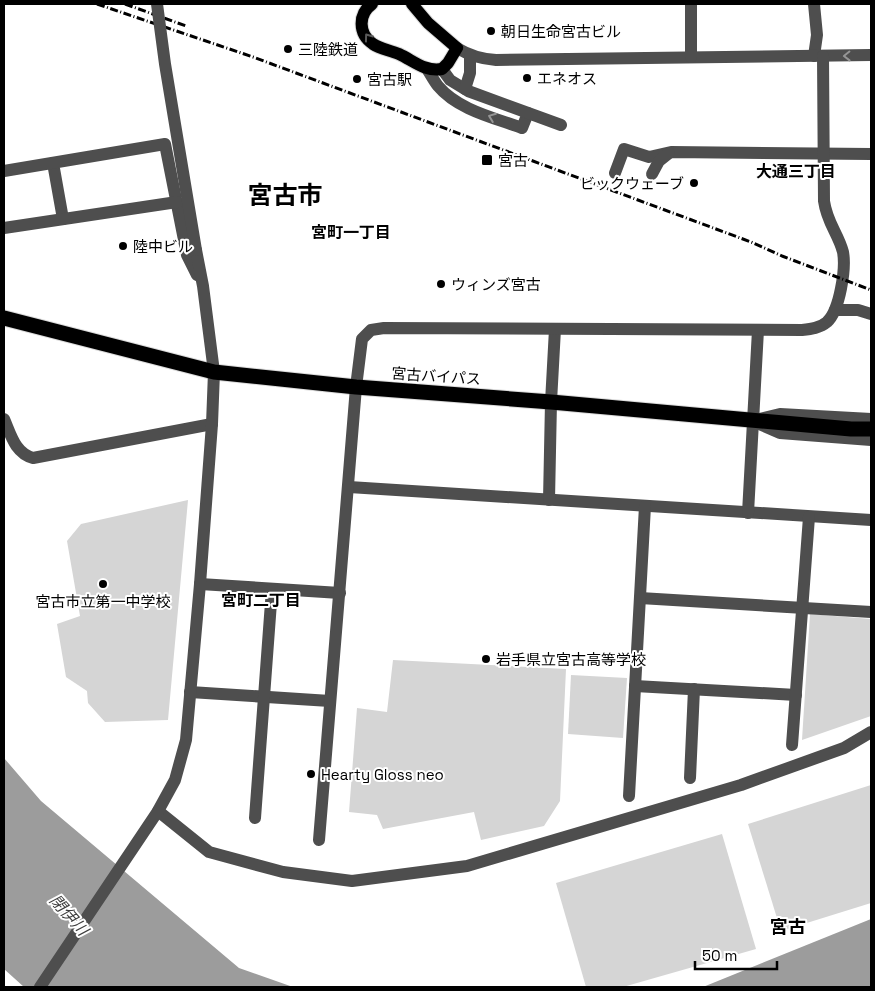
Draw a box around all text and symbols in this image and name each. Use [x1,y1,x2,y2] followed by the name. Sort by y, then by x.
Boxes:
[501,22,621,41] place label: 朝日生命宮古ビル
[485,25,497,37] marker: 朝日生命宮古ビル
[365,33,374,43] one-way arrow
[298,40,358,59] place label: 三陸鉄道
[282,43,294,55] marker: 三陸鉄道
[843,50,851,61] one-way arrow
[537,69,597,88] place label: エネオス
[367,70,412,89] place label: 宮古駅
[521,72,533,84] marker: エネオス
[351,73,363,85] marker: 宮古駅
[488,113,497,123] one-way arrow
[498,151,528,170] place label: 宮古
[480,153,494,167] marker: 宮古
[756,161,836,182] district label: 大通三丁目
[580,174,684,193] place label: ビックウェーブ
[688,177,700,189] marker: ビックウェーブ
[247,179,323,211] district label: 宮古市
[311,222,391,243] district label: 宮町一丁目
[133,237,193,256] place label: 陸中ビル
[117,240,129,252] marker: 陸中ビル
[451,275,541,294] place label: ウィンズ宮古
[435,278,447,290] marker: ウィンズ宮古
[391,363,481,389] street label: 宮古バイパス
[97,578,109,590] marker: 宮古市立第一中学校
[221,590,301,611] district label: 宮町二丁目
[35,592,171,611] place label: 宮古市立第一中学校
[496,650,646,669] place label: 岩手県立宮古高等学校
[480,653,492,665] marker: 岩手県立宮古高等学校
[321,765,444,784] place label: Hearty Gloss neo
[305,768,317,780] marker: Hearty Gloss neo
[45,890,94,941] water label: 閉伊川
[770,915,806,938] district label: 宮古
[695,938,778,970] scale bar
[702,946,737,965] text: 50 m

